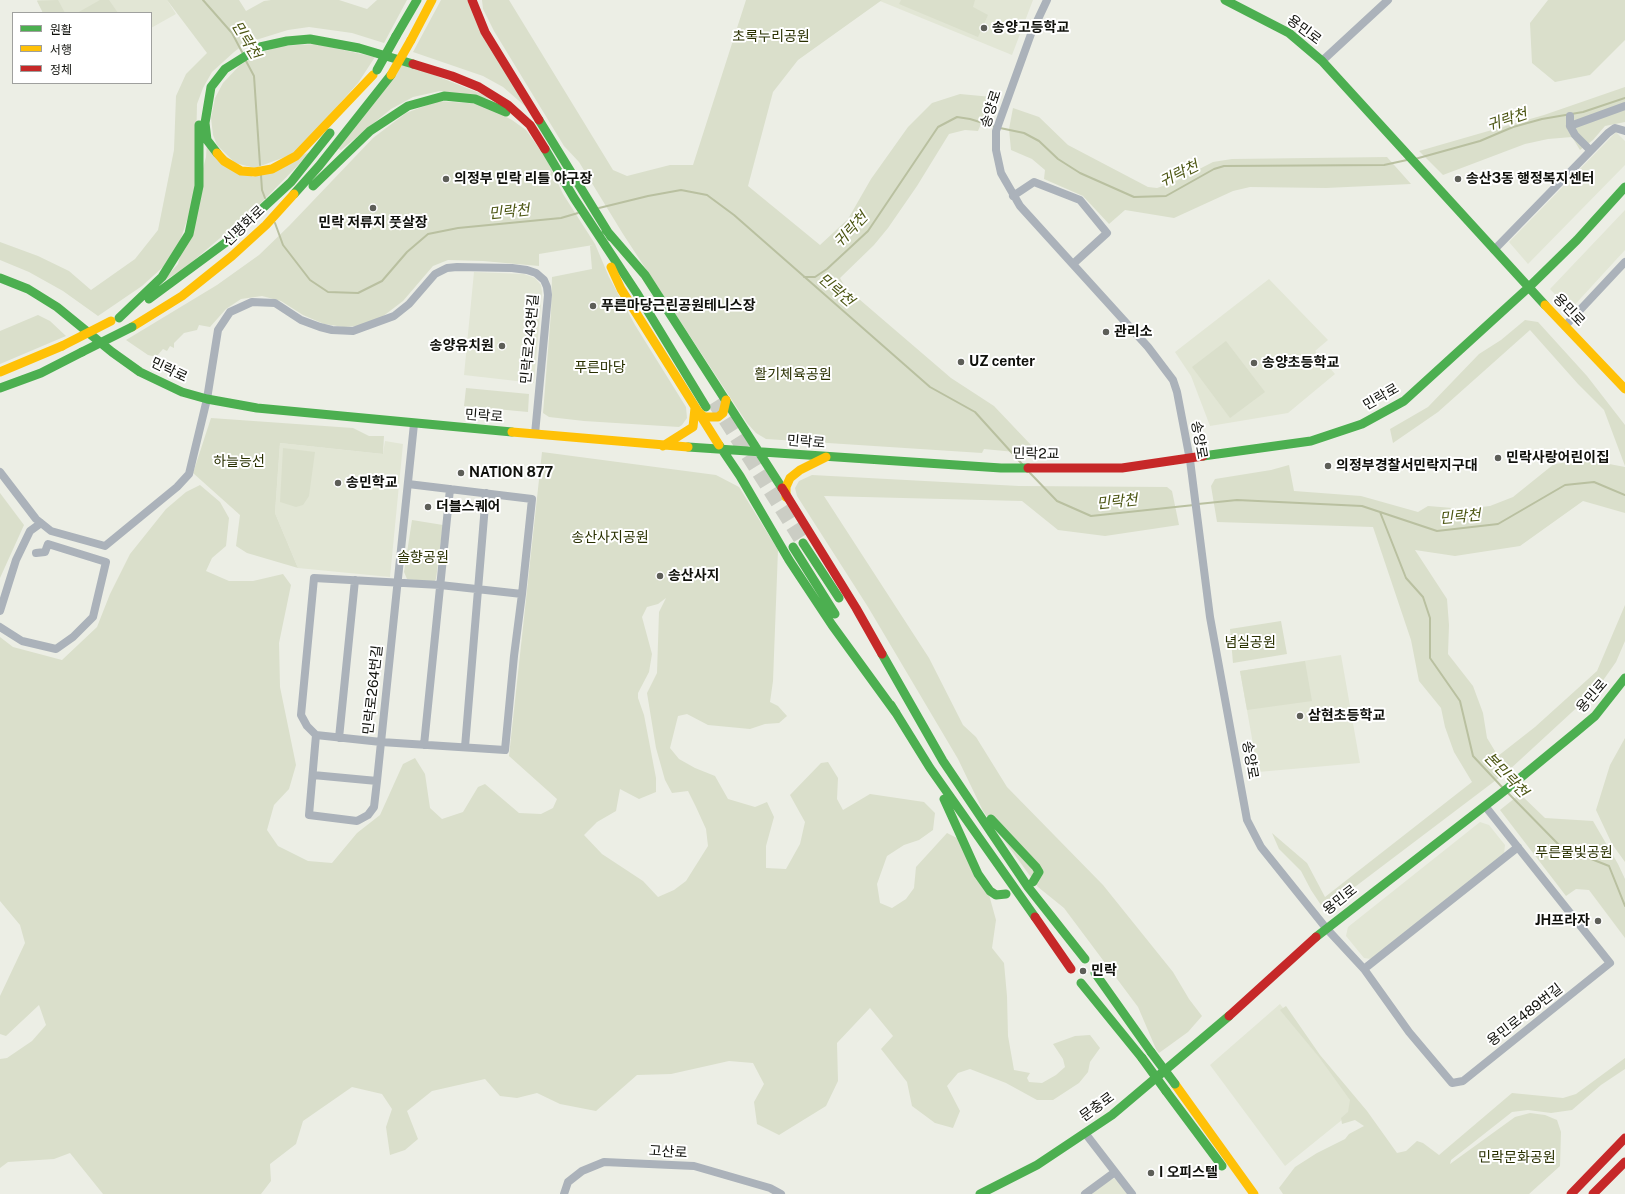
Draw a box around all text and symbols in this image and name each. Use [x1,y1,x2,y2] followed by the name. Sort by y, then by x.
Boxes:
[12,12,152,84] legend
[1284,12,1324,48] street label: 용민로
[228,18,264,62] water label: 민락천
[992,20,1069,36] place label: 송양고등학교
[50,23,72,37] text: 원활
[979,23,989,33] marker: 송양고등학교
[732,29,810,45] park label: 초록누리공원
[50,43,72,57] text: 서행
[50,63,72,77] text: 정체
[977,88,1005,130] street label: 송양로
[1485,105,1529,135] water label: 귀락천
[1156,157,1202,191] water label: 귀락천
[454,171,592,187] place label: 의정부 민락 리틀 야구장
[1466,171,1594,187] place label: 송산3동 행정복지센터
[441,174,451,184] marker: 의정부 민락 리틀 야구장
[1453,174,1463,184] marker: 송산3동 행정복지센터
[487,201,531,223] water label: 민락천
[220,202,268,250] street label: 신평화로
[368,203,378,213] marker: 민락 저류지 풋살장
[830,209,872,251] water label: 귀락천
[318,215,428,231] place label: 민락 저류지 풋살장
[814,270,858,310] water label: 민락천
[1550,290,1588,330] street label: 용민로
[518,293,542,385] street label: 민락로243번길
[601,298,756,314] place label: 푸른마당근린공원테니스장
[588,301,598,311] marker: 푸른마당근린공원테니스장
[1114,324,1153,340] place label: 관리소
[1101,327,1111,337] marker: 관리소
[430,338,494,354] place label: 송양유치원
[497,341,507,351] marker: 송양유치원
[148,354,190,386] street label: 민락로
[969,354,1035,370] place label: UZ center
[1262,355,1339,371] place label: 송양초등학교
[956,357,966,367] marker: UZ center
[1249,358,1259,368] marker: 송양초등학교
[574,360,626,376] park label: 푸른마당
[754,367,832,383] park label: 활기체육공원
[1360,380,1402,414] street label: 민락로
[464,406,504,426] street label: 민락로
[1187,420,1211,460] street label: 송양로
[786,432,826,452] street label: 민락로
[1012,445,1060,463] street label: 민락2교
[1506,450,1609,466] place label: 민락사랑어린이집
[1493,453,1503,463] marker: 민락사랑어린이집
[213,454,265,470] park label: 하늘능선
[1336,458,1478,474] place label: 의정부경찰서민락지구대
[1323,461,1333,471] marker: 의정부경찰서민락지구대
[469,465,553,481] place label: NATION 877
[456,468,466,478] marker: NATION 877
[346,475,398,491] place label: 송민학교
[333,478,343,488] marker: 송민학교
[1095,491,1139,513] water label: 민락천
[436,499,500,515] place label: 더블스퀘어
[423,502,433,512] marker: 더블스퀘어
[1439,506,1481,528] water label: 민락천
[571,530,649,546] park label: 송산사지공원
[397,550,449,566] park label: 솔향공원
[668,568,720,584] place label: 송산사지
[655,571,665,581] marker: 송산사지
[1224,635,1276,651] park label: 념실공원
[360,644,386,736] street label: 민락로264번길
[1573,676,1611,716] street label: 용민로
[1308,708,1385,724] place label: 삼현초등학교
[1295,711,1305,721] marker: 삼현초등학교
[1238,740,1262,780] street label: 송양로
[1480,749,1532,801] water label: 본민락천
[1535,845,1613,861] park label: 푸른물빛공원
[1320,881,1360,919] street label: 용민로
[1535,913,1590,929] place label: JH프라자
[1593,916,1603,926] marker: JH프라자
[1091,963,1117,979] place label: 민락
[1078,966,1088,976] marker: 민락
[1484,980,1566,1050] street label: 용민로489번길
[1076,1089,1118,1125] street label: 문충로
[648,1143,688,1161] street label: 고산로
[1478,1150,1556,1166] park label: 민락문화공원
[1159,1165,1218,1181] place label: I 오피스텔
[1146,1168,1156,1178] marker: I 오피스텔

